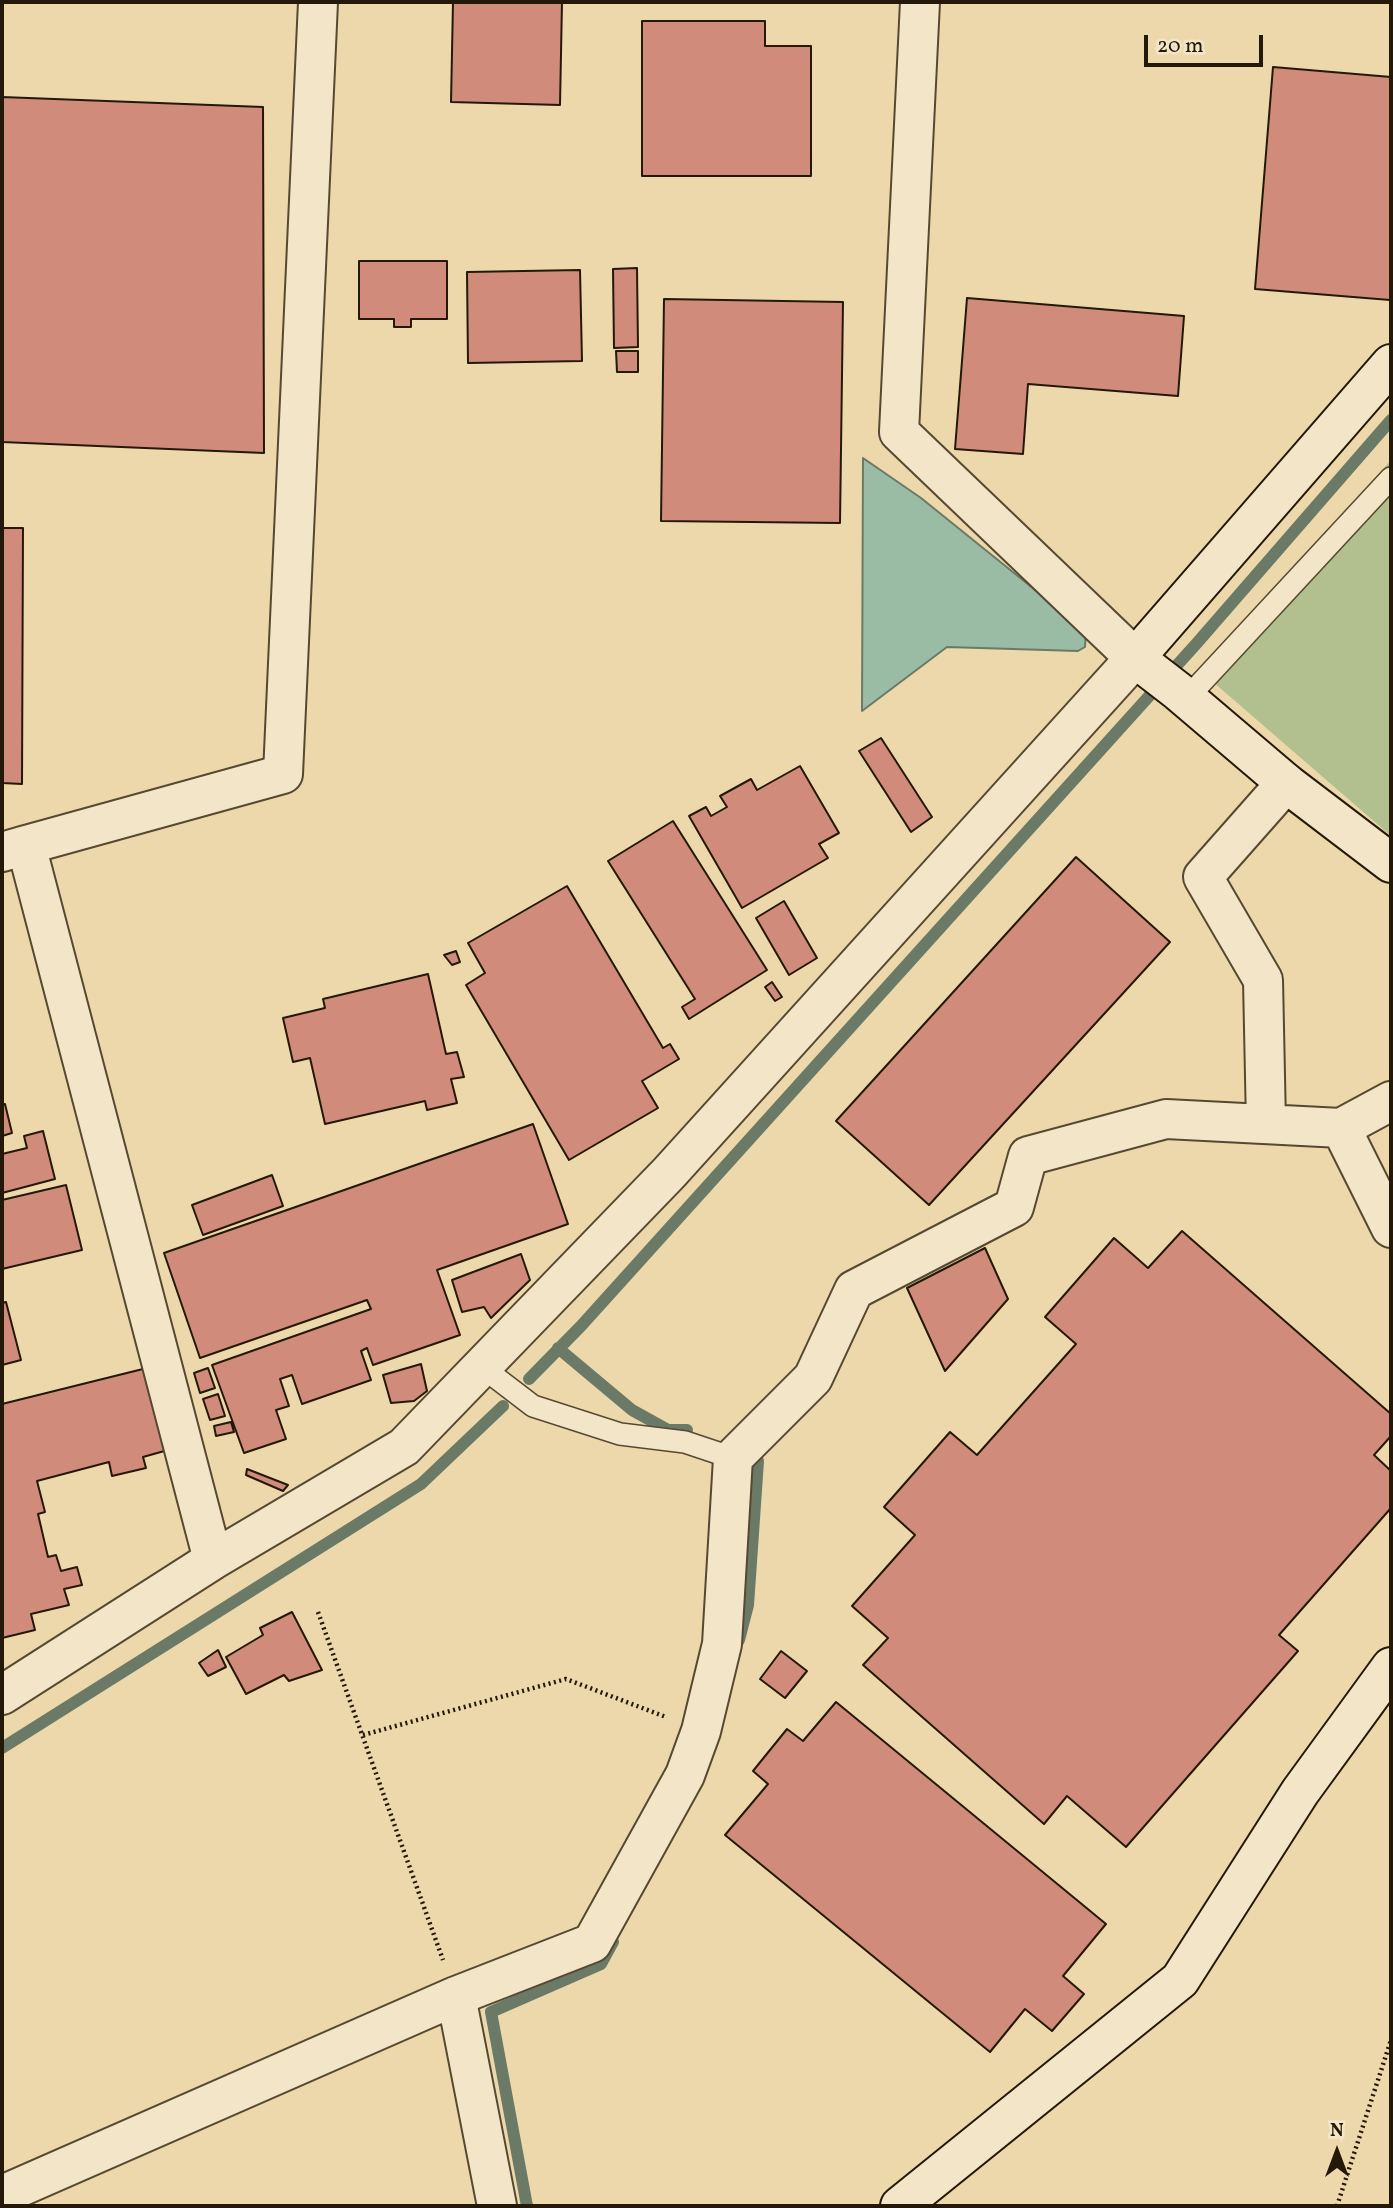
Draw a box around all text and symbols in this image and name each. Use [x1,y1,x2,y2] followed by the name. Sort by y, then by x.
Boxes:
[1148,21,1267,65] scale bar
[1157,32,1203,61] text: 20 m
[1302,2117,1372,2187] north arrow
[1330,2118,1344,2144] text: N

